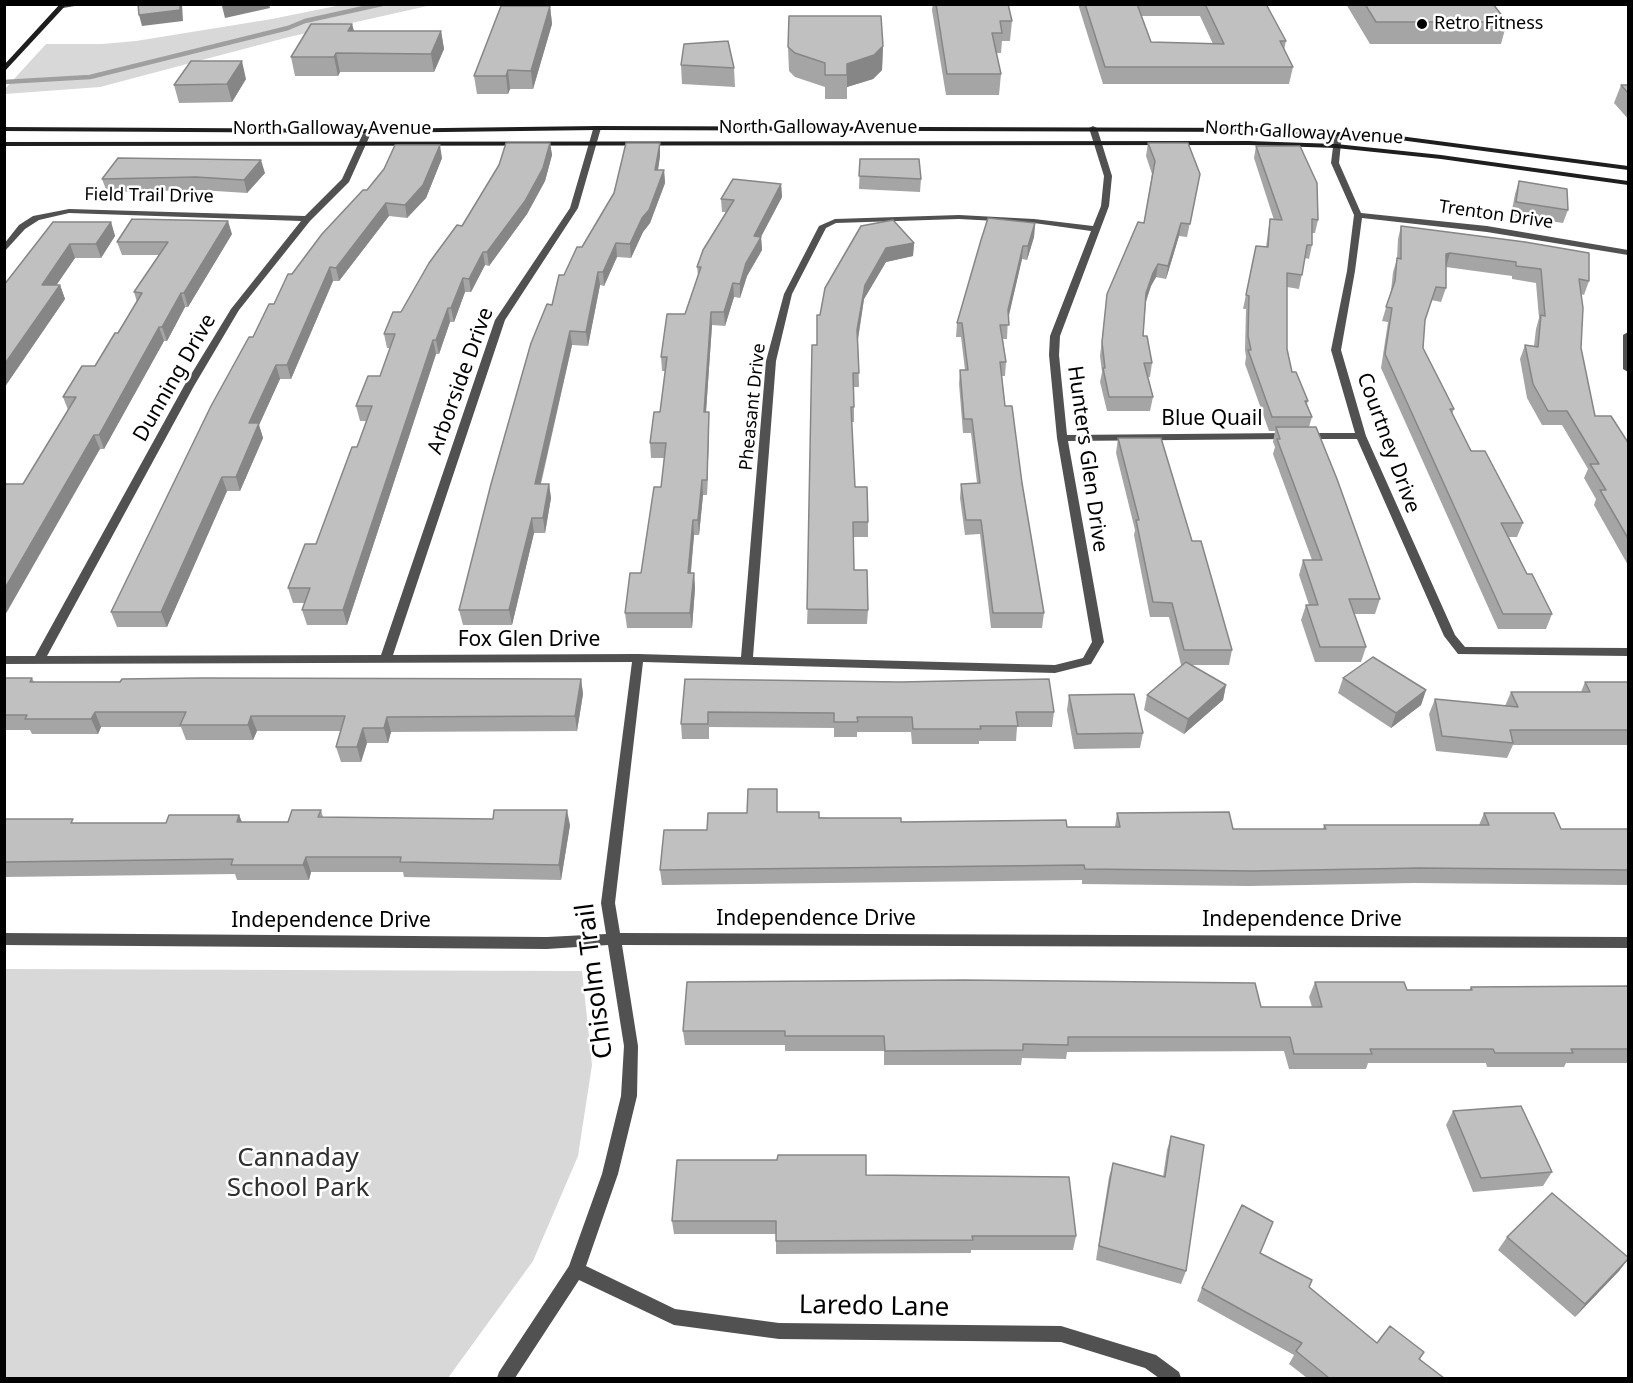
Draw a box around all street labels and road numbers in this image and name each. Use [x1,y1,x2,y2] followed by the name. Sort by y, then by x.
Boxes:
[719,117,917,139] street label: North Galloway Avenue
[1204,117,1404,149] street label: North Galloway Avenue
[233,118,431,140] street label: North Galloway Avenue
[84,184,214,208] street label: Field Trail Drive
[1437,196,1555,234] street label: Trenton Drive
[423,304,499,458] street label: Arborside Drive
[128,310,222,446] street label: Dunning Drive
[736,342,770,472] street label: Pheasant Drive
[1061,364,1113,554] street label: Hunters Glen Drive
[1351,369,1425,517] street label: Courtney Drive
[1161,406,1263,432] street label: Blue Quail
[458,627,600,653] street label: Fox Glen Drive
[570,901,620,1061] street label: Chisolm Trail
[716,906,916,932] street label: Independence Drive
[1202,907,1402,933] street label: Independence Drive
[231,908,431,934] street label: Independence Drive
[798,1290,950,1324] street label: Laredo Lane

